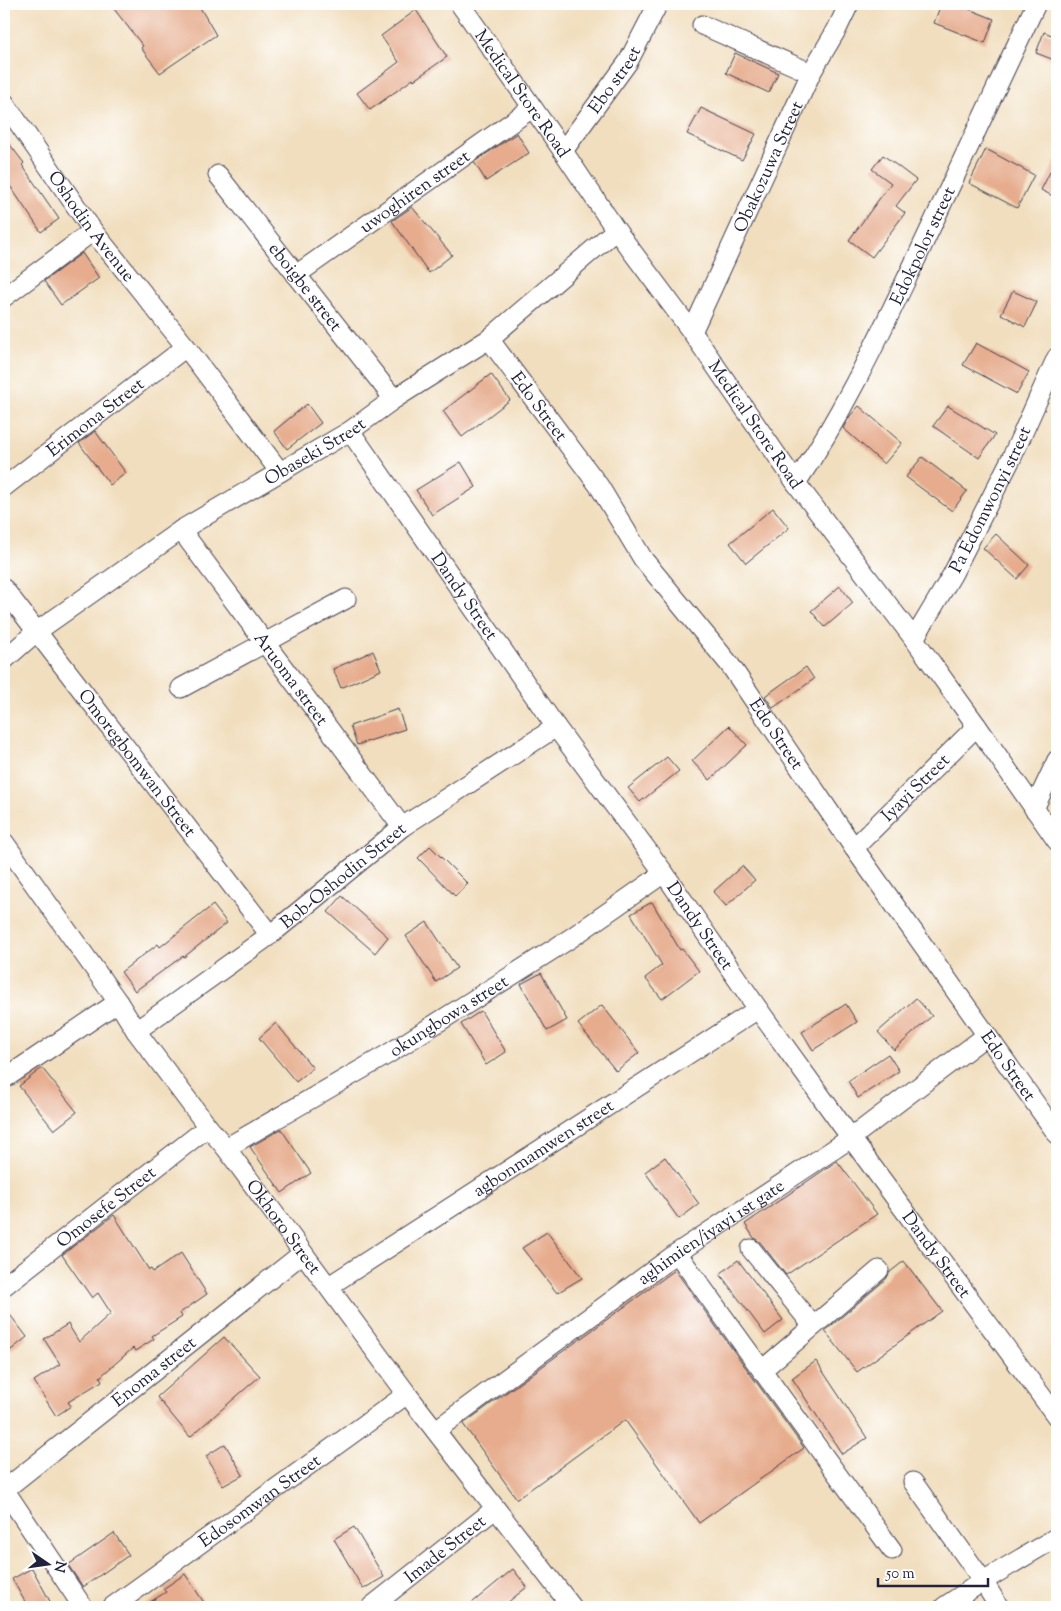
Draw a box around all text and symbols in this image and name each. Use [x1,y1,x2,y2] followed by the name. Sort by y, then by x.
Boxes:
[467,25,575,164] street label: Medical Store Road
[583,42,649,120] street label: Ebo street
[728,97,811,237] street label: Obakozuwa Street
[355,145,476,241] street label: uwoghiren street
[40,166,140,288] street label: Oshodin Avenue
[885,183,963,310] street label: Edokpolor street
[261,238,347,338] street label: eboigbe street
[700,356,808,495] street label: Medical Store Road
[503,367,572,448] street label: Edo Street
[42,373,151,464] street label: Erimona Street
[260,412,372,493] street label: Obaseki Street
[944,423,1039,578] street label: Pa Edomwonyi street
[423,548,503,647] street label: Dandy Street
[246,627,333,732] street label: Aruoma street
[71,684,201,843] street label: Omoregbomwan Street
[741,694,808,776] street label: Edo Street
[876,749,957,829] street label: Iyayi Street
[276,817,413,936] street label: Bob-Oshodin Street
[659,877,738,976] street label: Dandy Street
[385,970,514,1065] street label: okungbowa street
[973,1026,1041,1107] street label: Edo Street
[469,1094,620,1205] street label: agbonmamwen street
[52,1161,162,1255] street label: Omosefe Street
[633,1174,791,1292] street label: aghimien/iyayi 1st gate
[239,1175,326,1281] street label: Okhoro Street
[894,1206,976,1304] street label: Dandy Street
[107,1331,203,1415] street label: Enoma street
[194,1449,327,1555] street label: Edosomwan Street
[400,1510,492,1591] street label: Imade Street
[22,1538,72,1588] north arrow
[878,1556,988,1588] scale bar
[48,1559,70,1574] text: N
[885,1564,915,1585] text: 50 m

